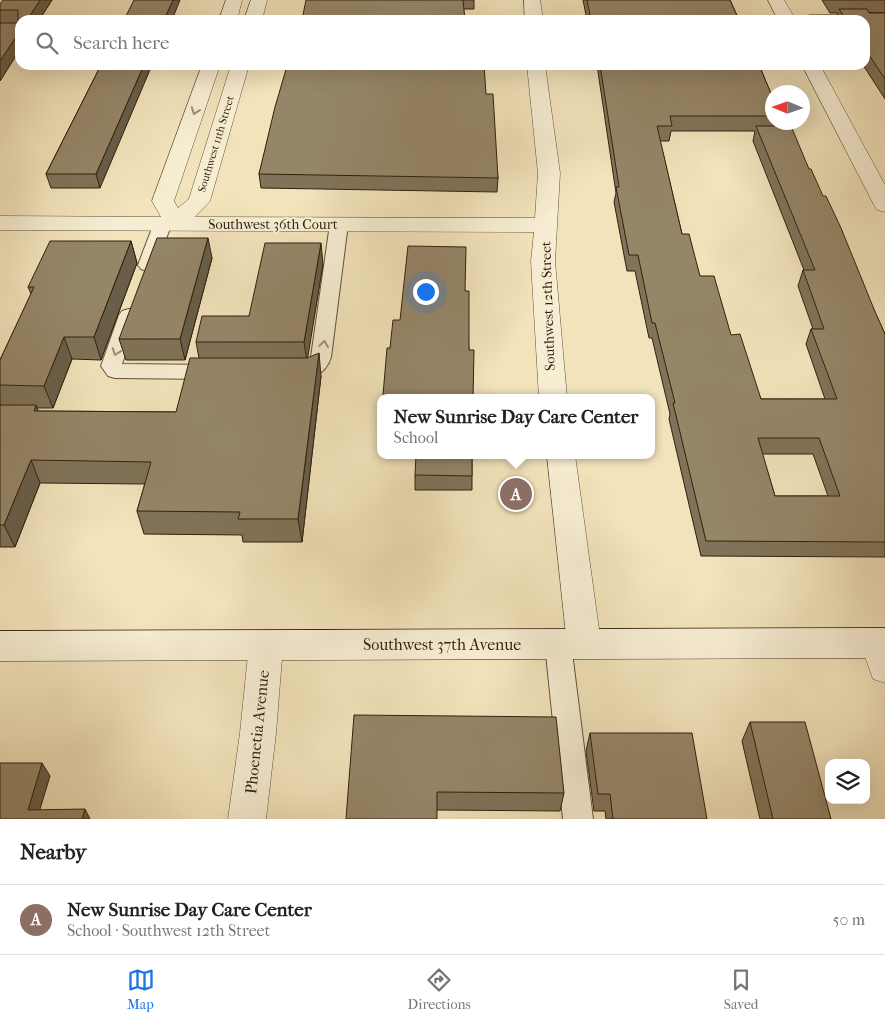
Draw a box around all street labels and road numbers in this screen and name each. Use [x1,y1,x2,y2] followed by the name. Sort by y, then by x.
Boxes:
[195,94,237,194] street label: Southwest 11th Street
[208,216,338,233] street label: Southwest 36th Court
[537,241,559,371] street label: Southwest 12th Street
[363,635,521,654] street label: Southwest 37th Avenue
[241,669,273,795] street label: Phoenetia Avenue

